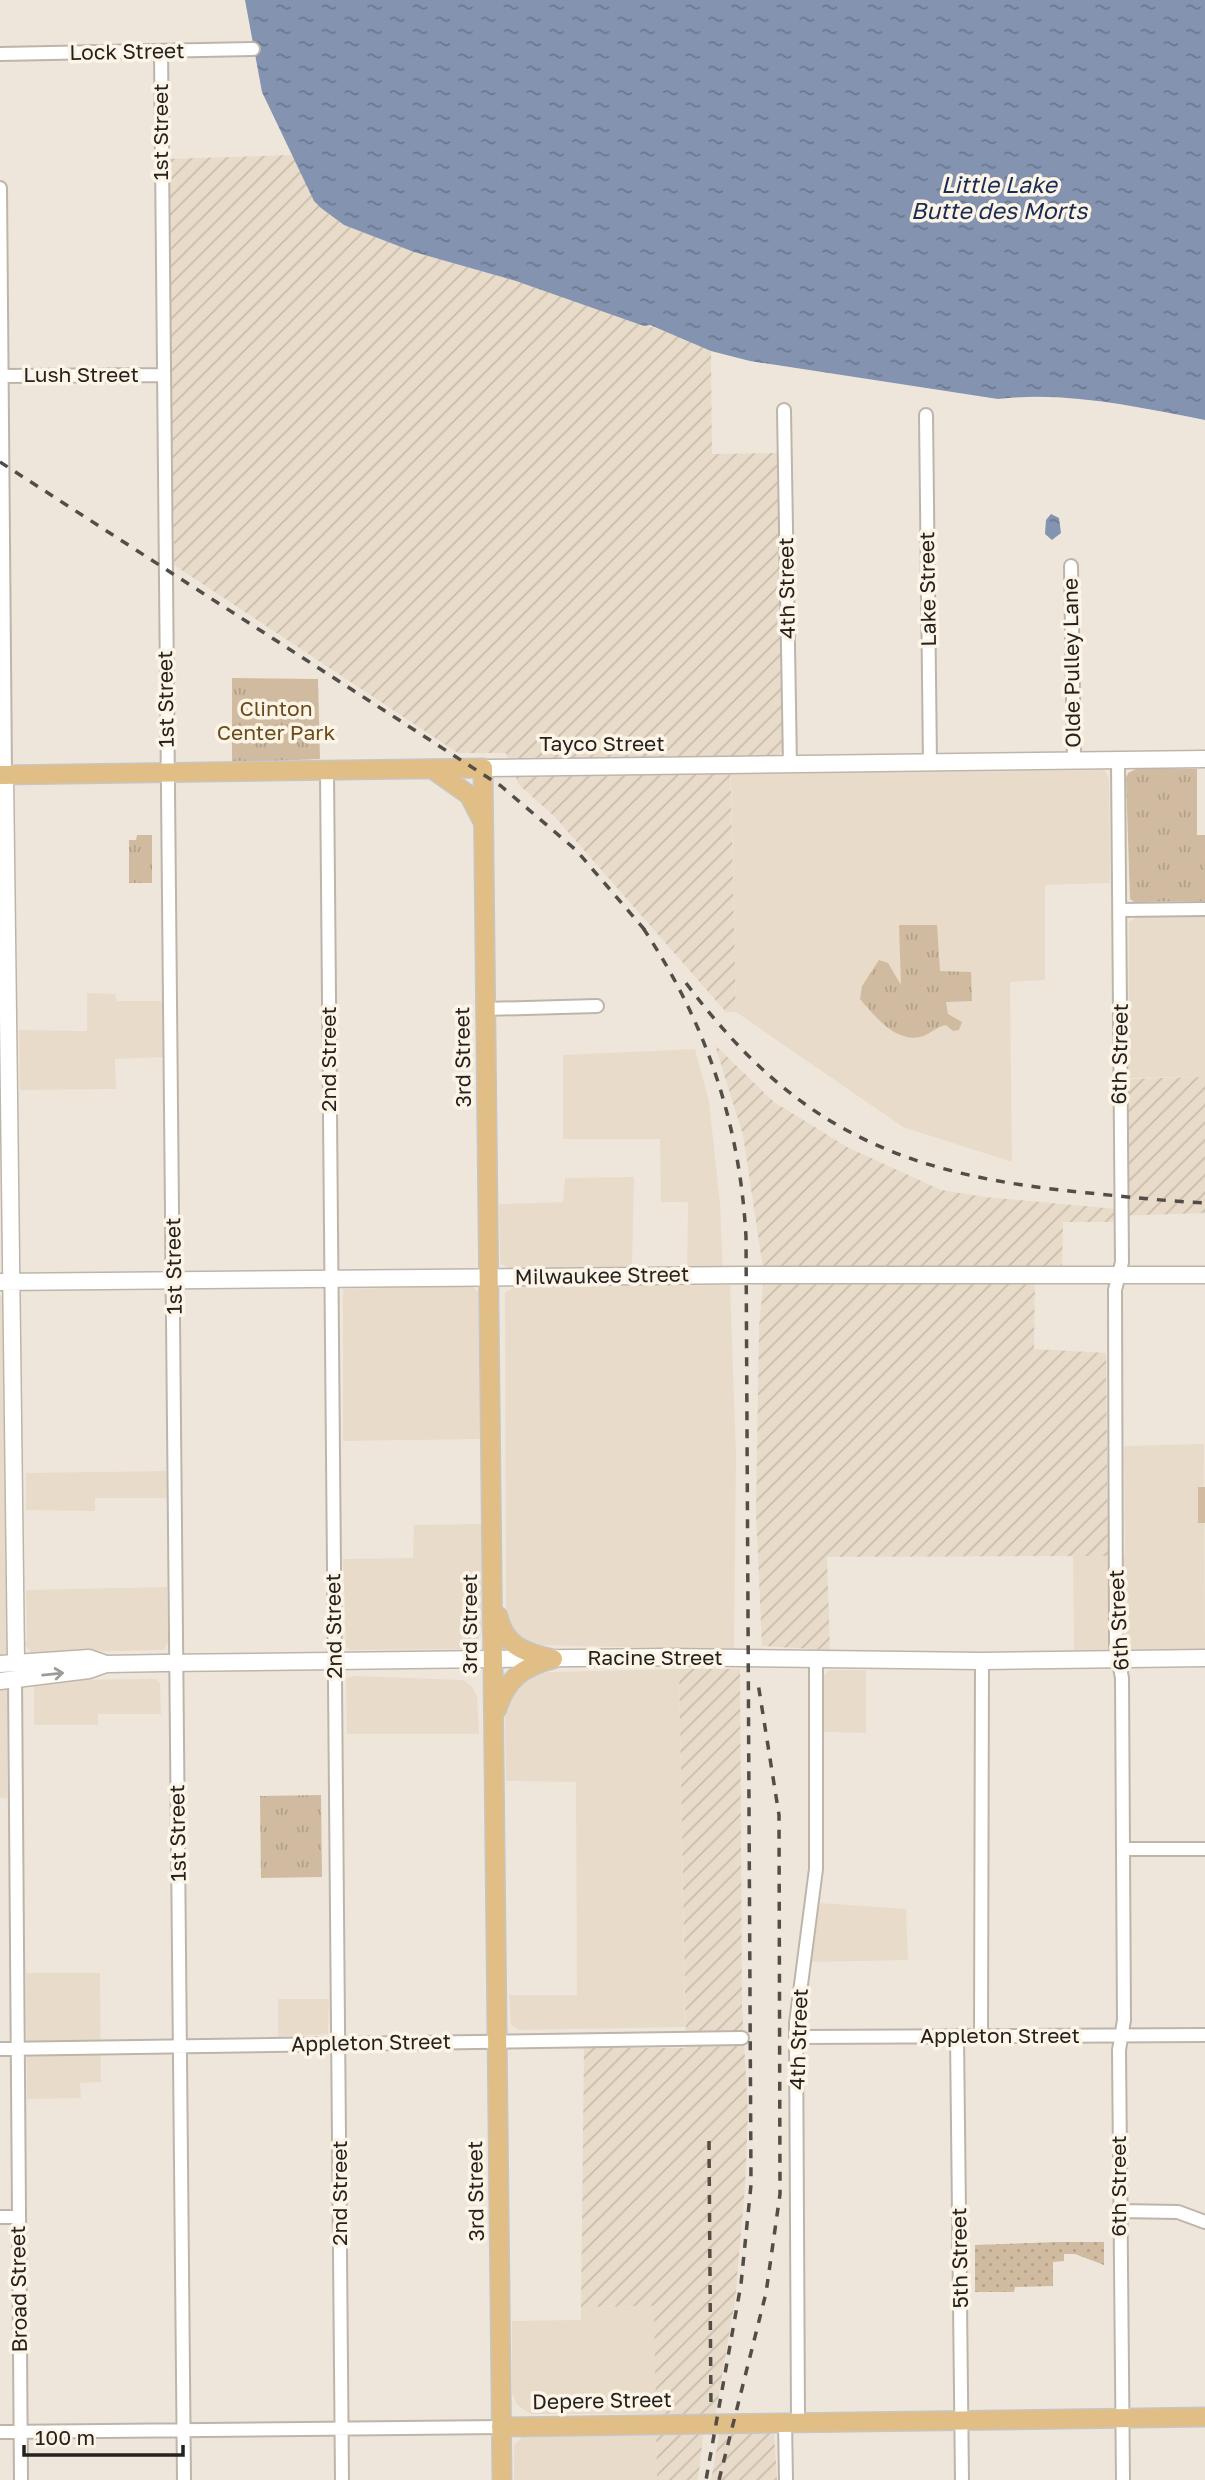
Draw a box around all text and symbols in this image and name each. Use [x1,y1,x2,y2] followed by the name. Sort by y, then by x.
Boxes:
[69,37,185,65] street label: Lock Street
[147,83,173,181] street label: 1st Street
[911,170,1088,224] water label: Little Lake Butte des Morts
[23,361,139,387] street label: Lush Street
[913,531,941,647] street label: Lake Street
[772,537,800,639] street label: 4th Street
[1057,578,1085,748] street label: Olde Pulley Lane
[151,650,179,748] street label: 1st Street
[217,695,335,745] park label: Clinton Center Park
[539,730,665,756] street label: Tayco Street
[1105,1003,1133,1105] street label: 6th Street
[315,1006,341,1112] street label: 2nd Street
[448,1007,476,1108] street label: 3rd Street
[159,1217,187,1315] street label: 1st Street
[514,1260,689,1290] street label: Milwaukee Street
[1102,1569,1134,1671] street label: 6th Street
[319,1573,347,1679] street label: 2nd Street
[456,1574,482,1674] street label: 3rd Street
[587,1644,723,1670] street label: Racine Street
[41,1667,64,1680] one-way arrow
[163,1784,191,1882] street label: 1st Street
[783,1988,813,2090] street label: 4th Street
[920,2022,1080,2048] street label: Appleton Street
[291,2028,451,2056] street label: Appleton Street
[1105,2135,1131,2237] street label: 6th Street
[326,2140,352,2246] street label: 2nd Street
[461,2141,489,2242] street label: 3rd Street
[945,2207,973,2309] street label: 5th Street
[4,2225,32,2353] street label: Broad Street
[532,2386,672,2414] street label: Depere Street
[24,2414,184,2458] scale bar
[35,2424,95,2450] text: 100 m

